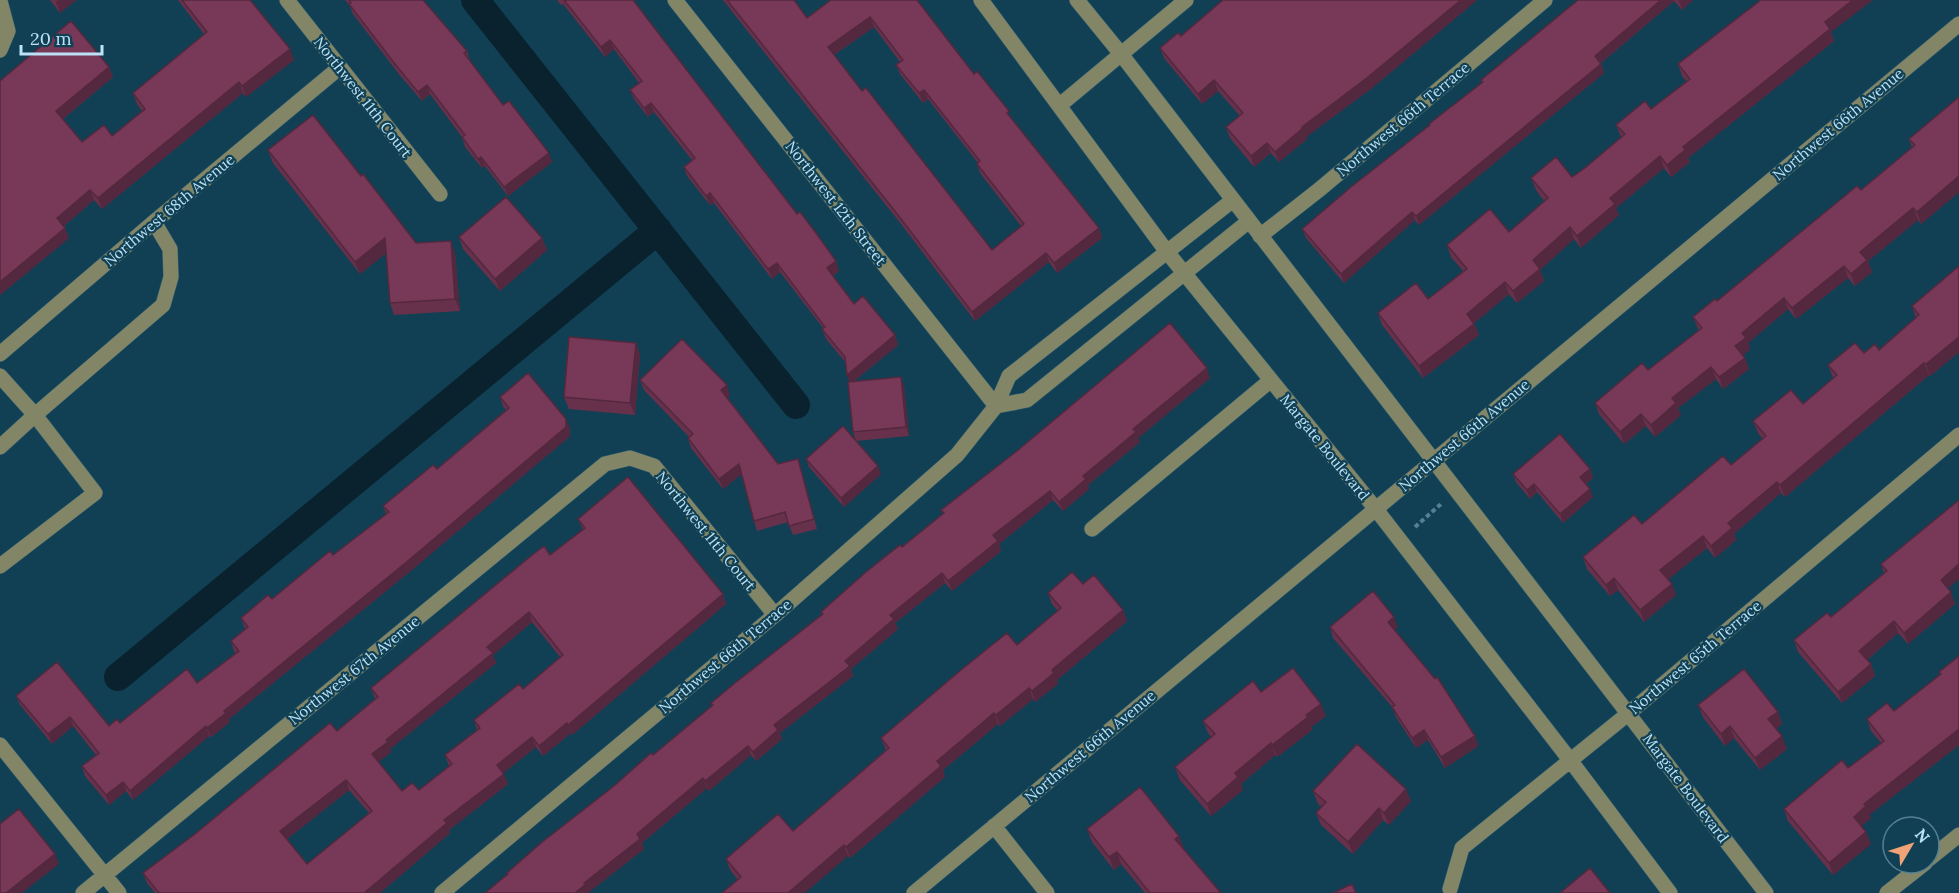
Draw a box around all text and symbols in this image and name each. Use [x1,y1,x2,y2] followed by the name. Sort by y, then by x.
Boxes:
[21,18,102,56] scale bar
[30,27,72,50] text: 20 m
[310,33,416,161] street label: Northwest 11th Court
[1333,58,1473,180] street label: Northwest 66th Terrace
[1769,64,1907,184] street label: Northwest 66th Avenue
[781,137,891,269] street label: Northwest 12th Street
[100,150,238,270] street label: Northwest 68th Avenue
[1395,375,1533,495] street label: Northwest 66th Avenue
[1276,390,1374,504] street label: Margate Boulevard
[652,467,760,595] street label: Northwest 11th Court
[655,595,795,717] street label: Northwest 66th Terrace
[1625,596,1765,718] street label: Northwest 65th Terrace
[285,611,423,729] street label: Northwest 67th Avenue
[1021,686,1159,806] street label: Northwest 66th Avenue
[1639,730,1733,846] street label: Margate Boulevard
[1881,815,1941,875] north arrow
[1911,824,1934,847] text: N

